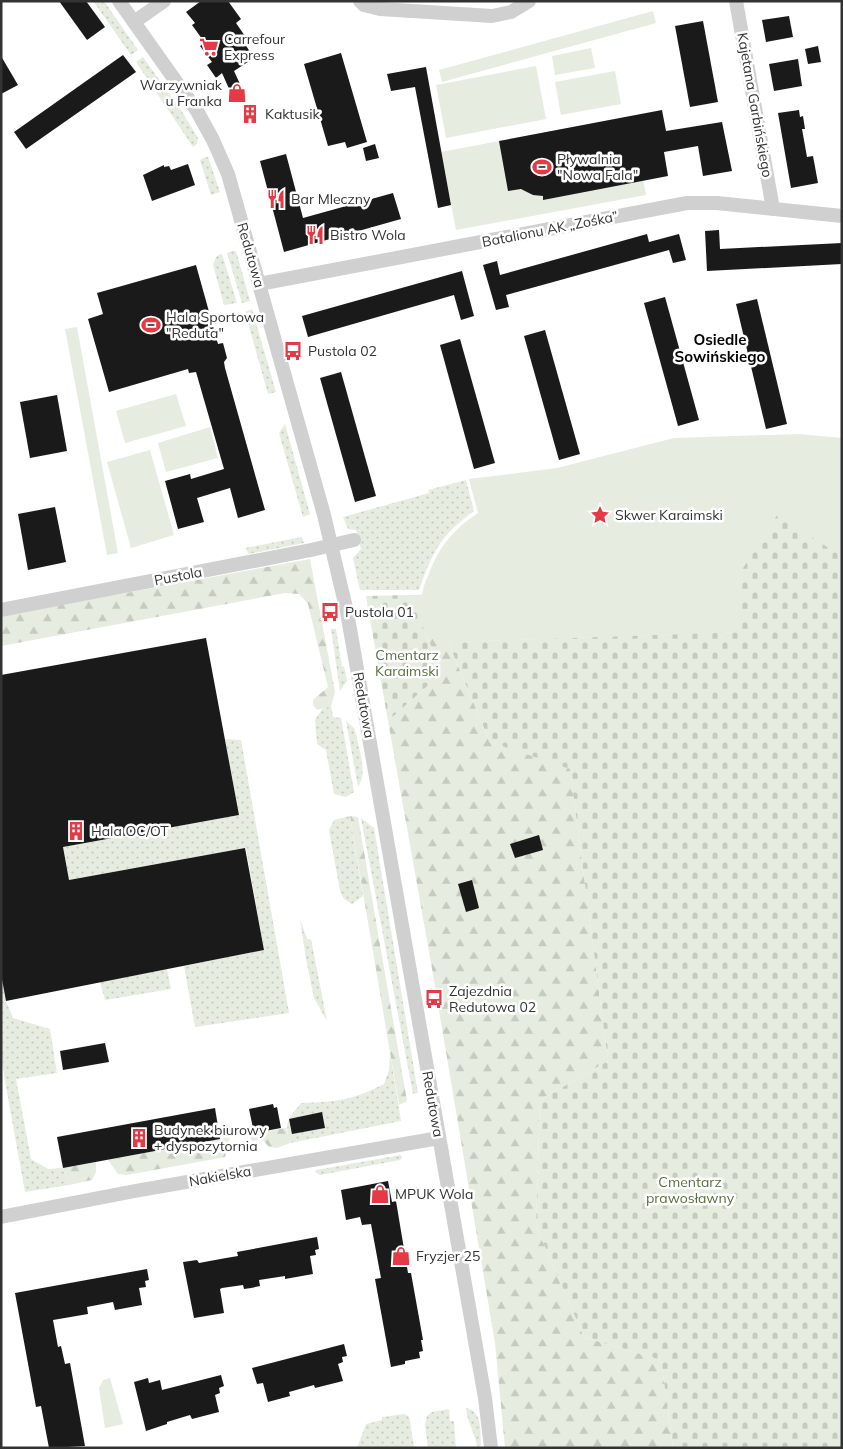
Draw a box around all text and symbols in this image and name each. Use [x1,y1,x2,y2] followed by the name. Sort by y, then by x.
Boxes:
[224,30,286,64] place label: Carrefour Express
[733,31,777,179] street label: Kajetana Garbińskiego
[198,36,220,58] supermarket icon: Carrefour Express
[140,76,223,110] place label: Warzywniak u Franka
[226,82,248,104] shop icon: Warzywniak u Franka
[239,103,261,125] building icon: Kaktusik
[265,105,321,123] place label: Kaktusik
[557,150,638,184] place label: Pływalnia "Nowa Fala"
[531,156,553,178] sports icon: Pływalnia "Nowa Fala"
[265,188,287,210] restaurant icon: Bar Mleczny
[291,190,371,208] place label: Bar Mleczny
[480,207,620,251] street label: Batalionu AK „Zośka”
[233,220,269,290] street label: Redutowa
[304,224,326,246] restaurant icon: Bistro Wola
[330,226,406,244] place label: Bistro Wola
[166,308,264,342] place label: Hala Sportowa "Reduta"
[140,314,162,336] sports icon: Hala Sportowa "Reduta"
[675,330,765,366] district label: Osiedle Sowińskiego
[282,340,304,362] bus stop icon: Pustola 02
[308,342,377,360] place label: Pustola 02
[589,504,611,526] place icon: Skwer Karaimski
[615,506,723,524] place label: Skwer Karaimski
[152,563,204,589] street label: Pustola
[319,601,341,623] bus stop icon: Pustola 01
[345,603,414,621] place label: Pustola 01
[375,646,439,680] park label: Cmentarz Karaimski
[349,671,379,739] street label: Redutowa
[65,820,87,842] building icon: Hala OC/OT
[91,822,169,840] place label: Hala OC/OT
[449,982,536,1016] place label: Zajezdnia Redutowa 02
[423,988,445,1010] bus stop icon: Zajezdnia Redutowa 02
[418,1070,448,1138] street label: Redutowa
[154,1121,267,1155] place label: Budynek biurowy + dyspozytornia
[128,1127,150,1149] building icon: Budynek biurowy + dyspozytornia
[187,1162,253,1190] street label: Nakielska
[646,1173,735,1207] park label: Cmentarz prawosławny
[369,1183,391,1205] shop icon: MPUK Wola
[395,1185,473,1203] place label: MPUK Wola
[390,1245,412,1267] shop icon: Fryzjer 25
[416,1247,480,1265] place label: Fryzjer 25

